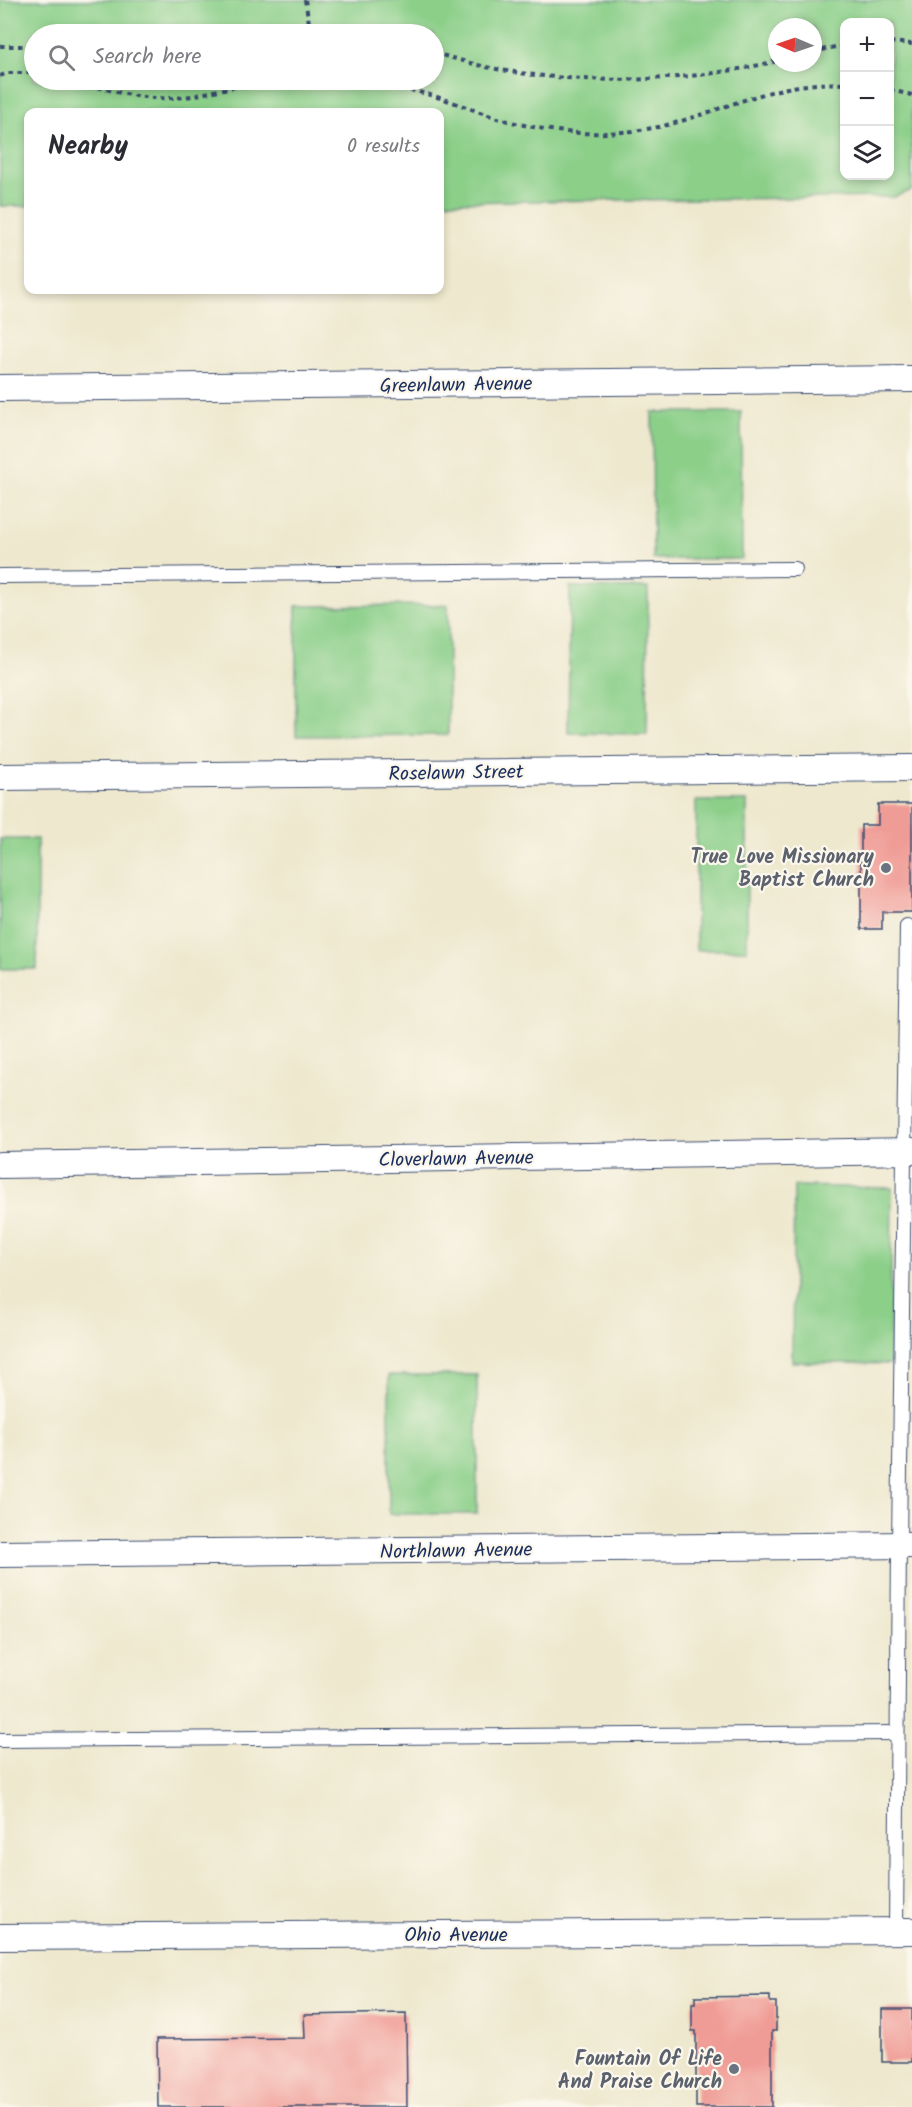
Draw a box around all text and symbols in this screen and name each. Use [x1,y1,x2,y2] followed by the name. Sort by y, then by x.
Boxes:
[768,18,822,72] north arrow
[840,18,894,180] map controls
[840,18,894,72] button: +
[24,24,444,90] search box
[93,40,201,75] text: Search here
[45,41,78,74] icon: search
[840,72,894,126] button: −
[48,126,128,168] text: Nearby
[840,126,894,180] button: layers
[347,131,420,163] text: 0 results
[379,369,533,403] street label: Greenlawn Avenue
[388,757,524,791] street label: Roselawn Street
[691,842,875,897] place label: True Love Missionary Baptist Church
[879,861,893,875] marker: True Love Missionary Baptist Church
[378,1143,534,1177] street label: Cloverlawn Avenue
[379,1535,533,1569] street label: Northlawn Avenue
[404,1920,508,1952] street label: Ohio Avenue
[558,2044,722,2099] place label: Fountain Of Life And Praise Church
[727,2062,741,2076] marker: Fountain Of Life And Praise Church

